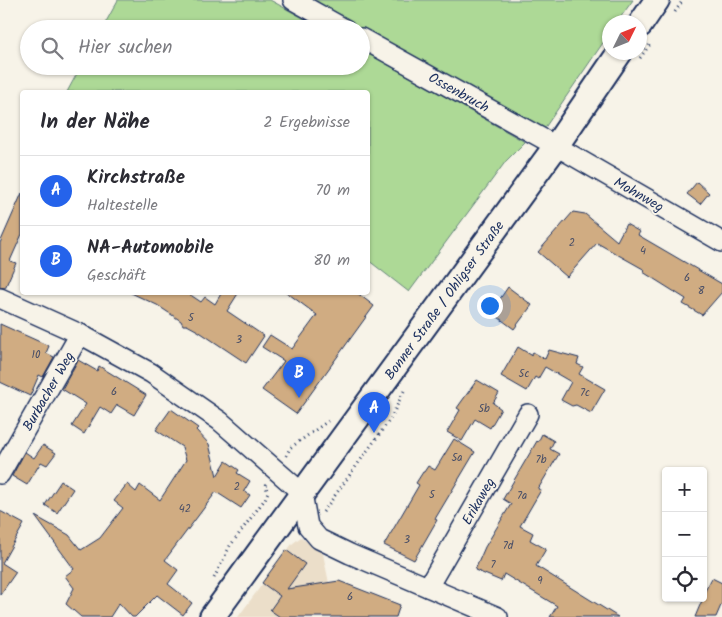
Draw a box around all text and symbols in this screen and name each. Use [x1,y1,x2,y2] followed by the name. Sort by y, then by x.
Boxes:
[602,15,647,60] north arrow
[20,20,370,75] search box
[78,33,172,63] text: Hier suchen
[38,34,66,62] icon: search
[424,67,493,119] street label: Ossenbruch
[40,106,150,139] text: In der Nähe
[263,110,350,135] text: 2 Ergebnisse
[87,163,185,193] text: Kirchstraße
[609,172,668,218] street label: Mohnweg
[51,178,61,203] text: A
[315,178,350,203] text: 70 m
[87,193,158,218] text: Haltestelle
[379,216,511,385] street label: Bonner Straße / Ohligser Straße
[87,233,214,263] text: NA-Automobile
[569,234,575,252] house number: 2
[640,242,646,260] house number: 4
[51,248,61,273] text: B
[313,248,350,273] text: 80 m
[87,263,146,288] text: Geschäft
[684,269,690,287] house number: 6
[698,282,705,300] house number: 8
[477,293,503,319] your location
[188,309,195,327] house number: 5
[236,331,242,349] house number: 3
[32,346,41,364] house number: 10
[17,348,80,435] street label: Burbacher Weg
[283,357,315,398] pin: B
[519,365,530,383] house number: 5c
[111,383,117,401] house number: 6
[580,384,590,402] house number: 7c
[358,392,390,433] pin: A
[478,400,490,418] house number: 5b
[451,449,463,467] house number: 5a
[536,451,547,469] house number: 7b
[662,467,707,602] map controls
[662,467,707,512] button: +
[456,474,501,529] street label: Erikaweg
[234,478,240,496] house number: 2
[429,486,436,504] house number: 5
[517,487,527,505] house number: 7a
[179,500,191,518] house number: 42
[662,512,707,557] button: −
[404,531,410,549] house number: 3
[503,537,514,555] house number: 7d
[490,556,496,574] house number: 7
[662,557,707,602] button: locate
[537,572,543,590] house number: 9
[347,588,353,606] house number: 6

